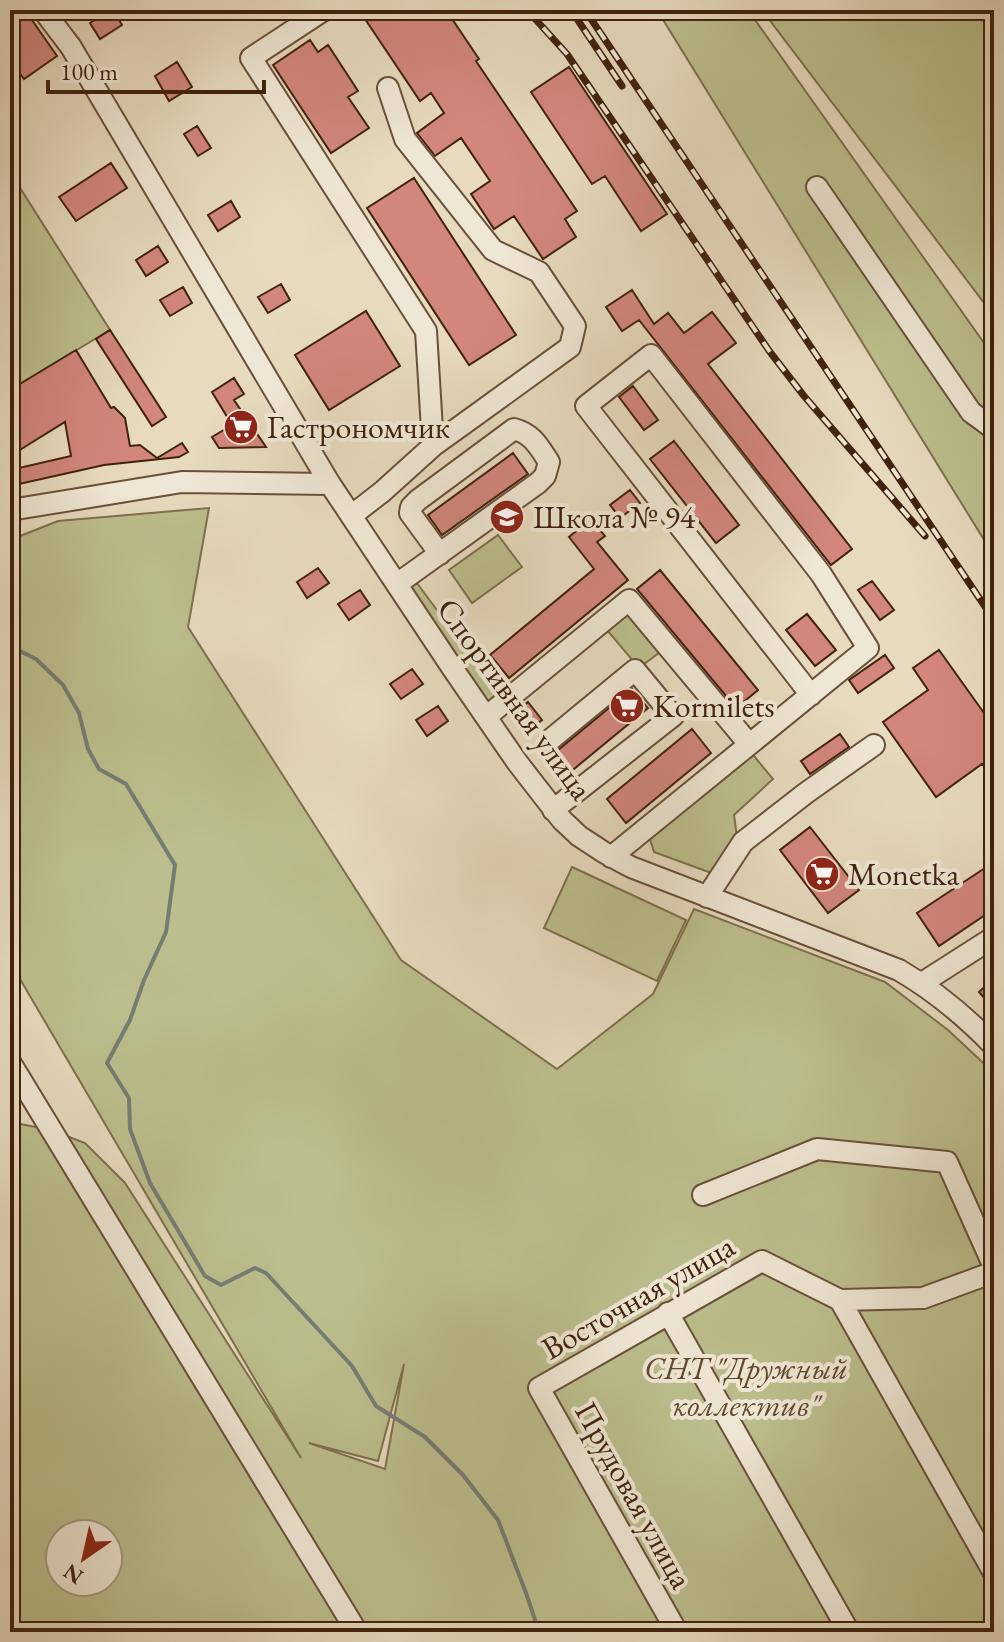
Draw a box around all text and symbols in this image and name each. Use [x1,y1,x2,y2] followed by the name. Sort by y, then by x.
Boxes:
[48,44,264,94] scale bar
[60,56,118,87] text: 100 m
[267,406,450,448] place label: Гастрономчик
[222,408,260,446] supermarket icon: Гастрономчик
[533,496,696,538] place label: Школа № 94
[488,498,526,536] school or university icon: Школа № 94
[428,590,603,808] street label: Спортивная улица
[653,685,775,727] place label: Kormilets
[608,687,646,725] supermarket icon: Kormilets
[848,853,959,895] place label: Monetka
[803,855,841,893] supermarket icon: Monetka
[534,1225,742,1369] street label: Восточная улица
[644,1347,848,1426] park label: СНТ "Дружный коллектив"
[565,1394,703,1596] street label: Прудовая улица
[44,1518,124,1598] north arrow
[57,1557,89,1591] text: N

